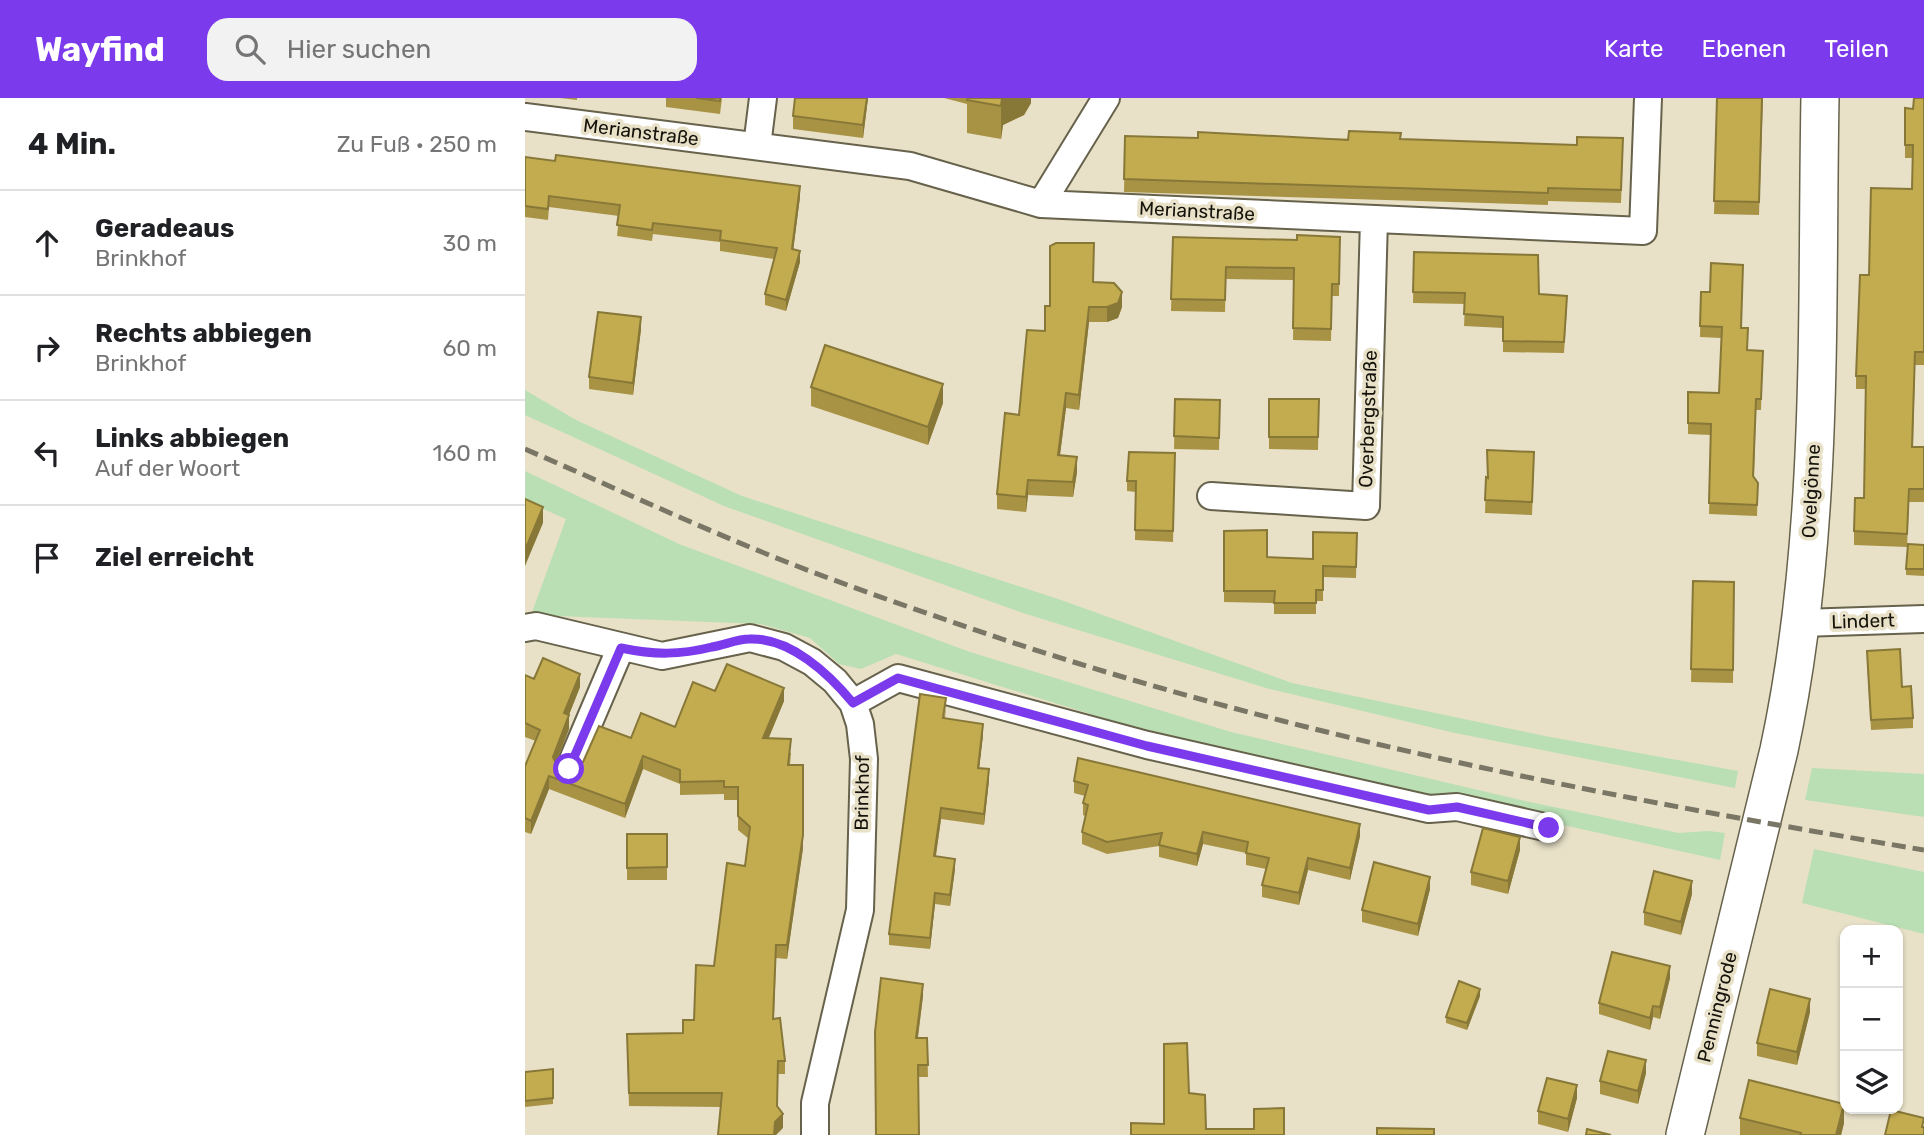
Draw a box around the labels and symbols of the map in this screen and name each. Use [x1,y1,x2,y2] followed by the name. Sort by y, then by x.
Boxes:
[582,114,700,150] street label: Merianstraße
[1138,196,1256,226] street label: Merianstraße
[1354,350,1382,488] street label: Overbergstraße
[1797,443,1825,539] street label: Ovelgönne
[1831,608,1896,634] street label: Lindert
[553,753,584,784] route start
[850,754,874,831] street label: Brinkhof
[1533,812,1564,843] route end
[1692,949,1742,1065] street label: Penningrode

